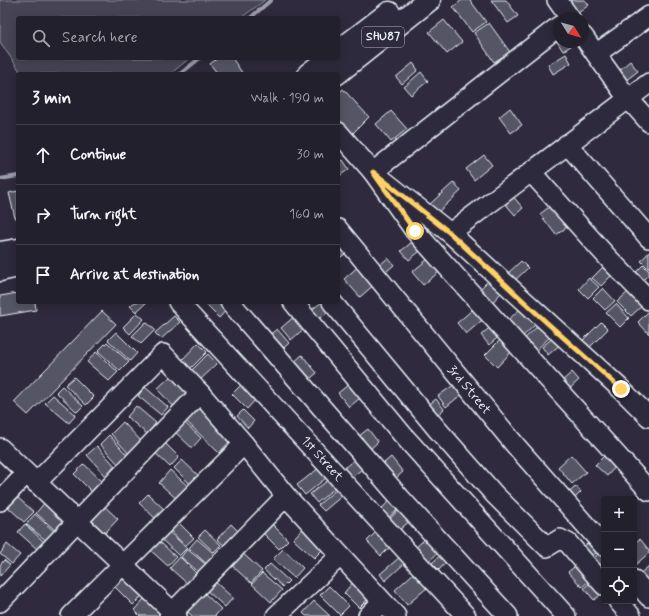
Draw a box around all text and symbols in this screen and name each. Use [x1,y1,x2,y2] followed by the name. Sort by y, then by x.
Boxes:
[553,12,589,48] north arrow
[16,16,340,60] search box
[30,27,52,49] icon: search
[362,27,404,47] road number: SHU87
[62,28,138,48] text: Search here
[32,87,71,109] text: 3 min
[251,90,324,107] text: Walk · 190 m
[32,144,54,166] icon: ahead
[70,145,126,165] text: Continue
[297,146,324,163] text: 30 m
[32,204,54,226] icon: right
[70,205,137,225] text: Turn right
[289,206,324,223] text: 160 m
[406,222,424,240] route start
[32,264,54,286] icon: arrive
[70,265,199,285] text: Arrive at destination
[444,362,494,418] street label: 3rd Street
[612,380,630,398] route end
[297,433,347,486] street label: 1st Street
[601,496,637,604] map controls
[601,496,637,532] button: +
[601,532,637,568] button: −
[601,568,637,604] button: locate

